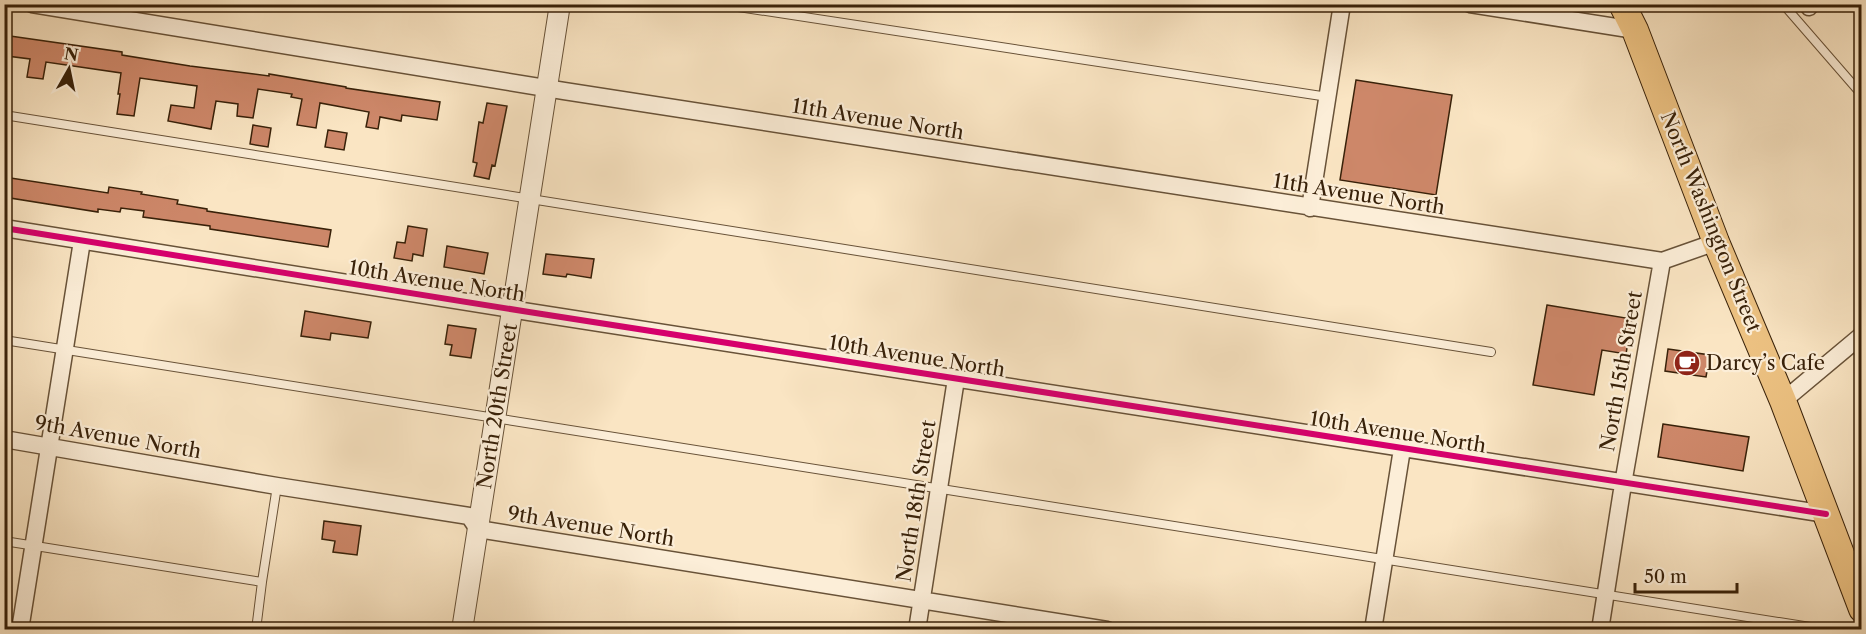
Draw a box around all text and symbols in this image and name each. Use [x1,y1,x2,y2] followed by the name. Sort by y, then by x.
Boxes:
[39,39,99,99] north arrow
[63,43,80,65] text: N
[790,94,966,145] street label: 11th Avenue North
[1656,108,1766,336] street label: North Washington Street
[1271,169,1447,220] street label: 11th Avenue North
[347,255,527,307] street label: 10th Avenue North
[1595,289,1647,453] street label: North 15th Street
[472,321,522,491] street label: North 20th Street
[827,330,1007,382] street label: 10th Avenue North
[1672,348,1702,378] cafe icon: Darcy’s Cafe
[1706,351,1825,375] place label: Darcy’s Cafe
[1308,406,1488,458] street label: 10th Avenue North
[33,411,204,464] street label: 9th Avenue North
[891,418,941,584] street label: North 18th Street
[506,501,677,551] street label: 9th Avenue North
[1635,556,1737,594] scale bar
[1644,566,1687,588] text: 50 m

